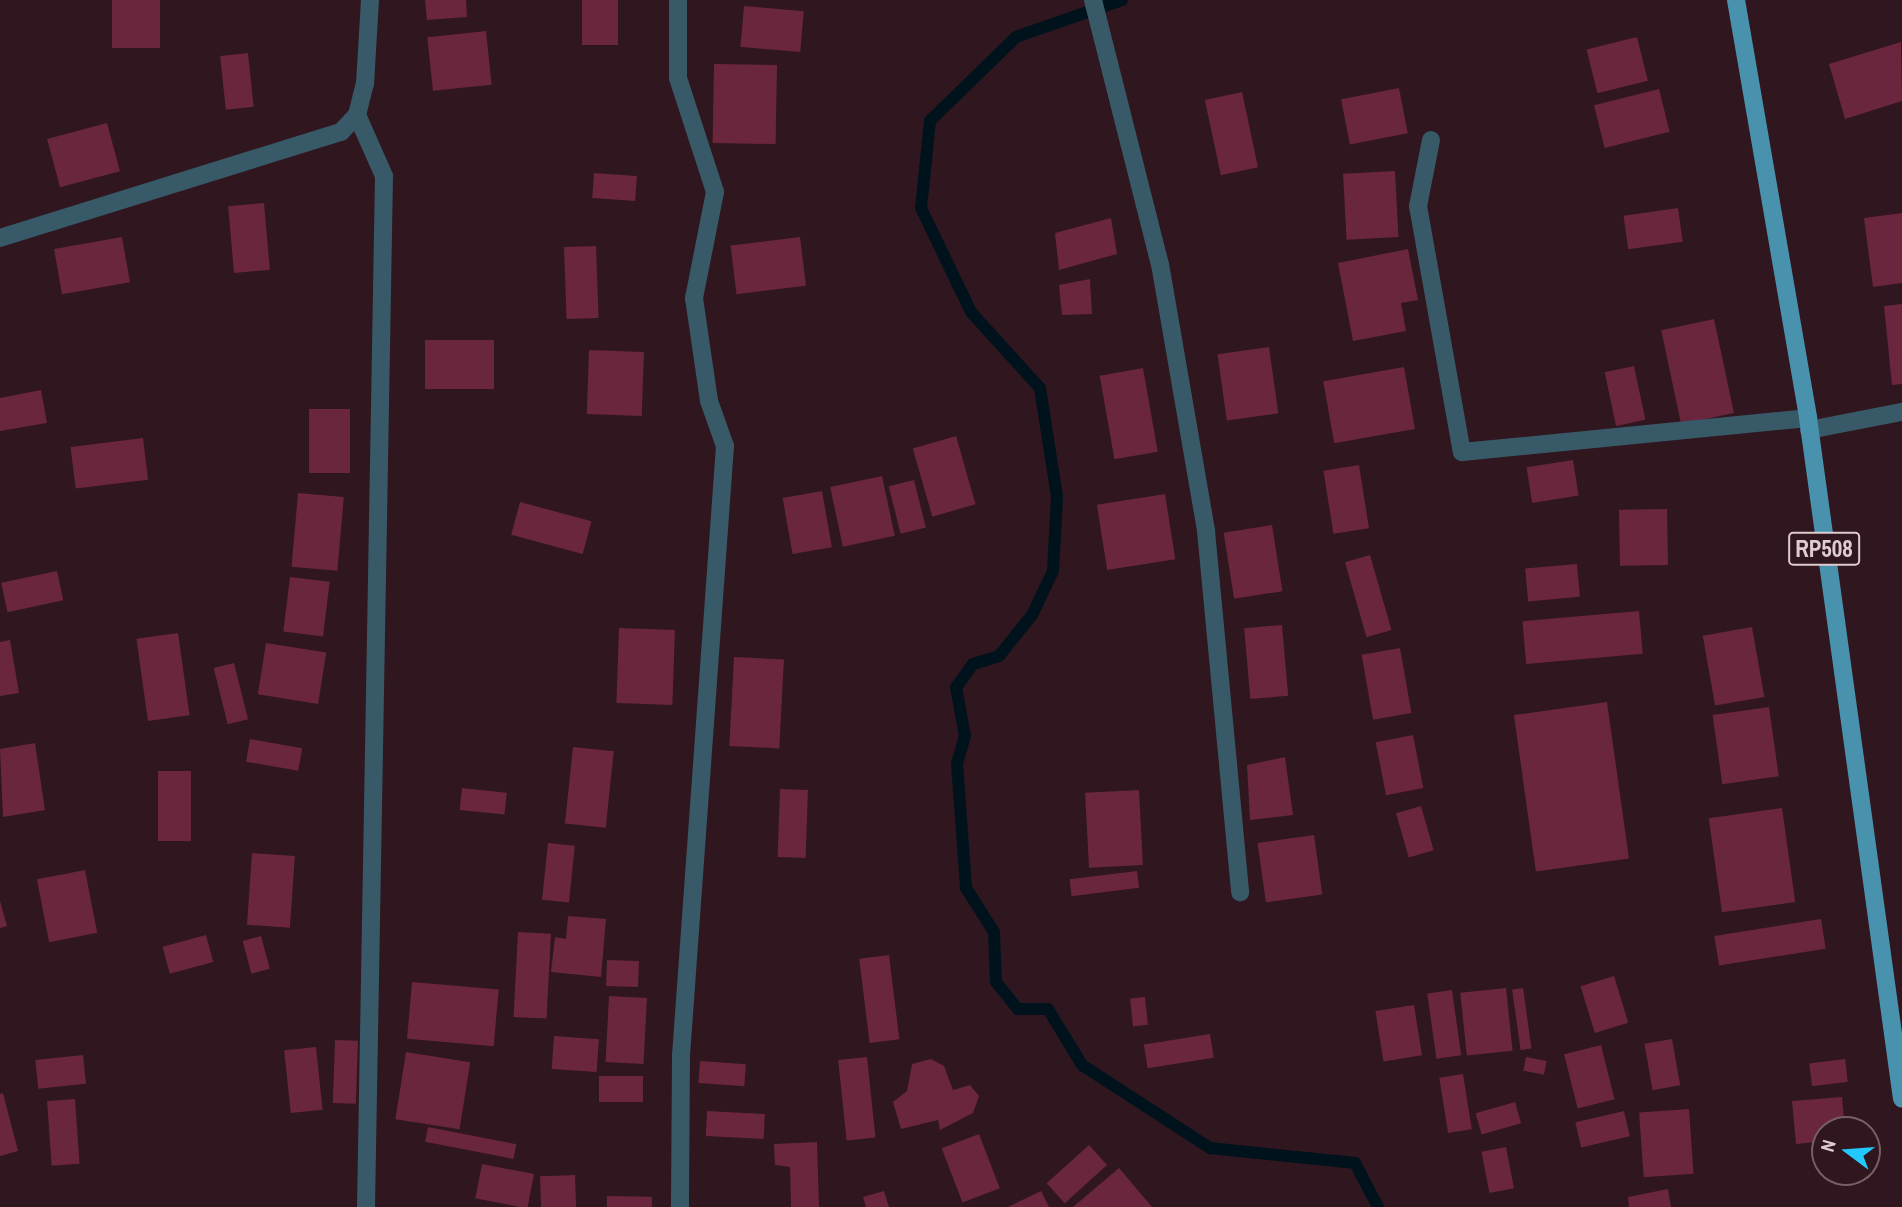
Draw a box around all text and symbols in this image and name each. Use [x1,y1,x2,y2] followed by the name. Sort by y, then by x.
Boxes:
[1787,530,1861,568] road number: RP508
[1811,1116,1881,1186] north arrow
[1814,1137,1842,1155] text: N

